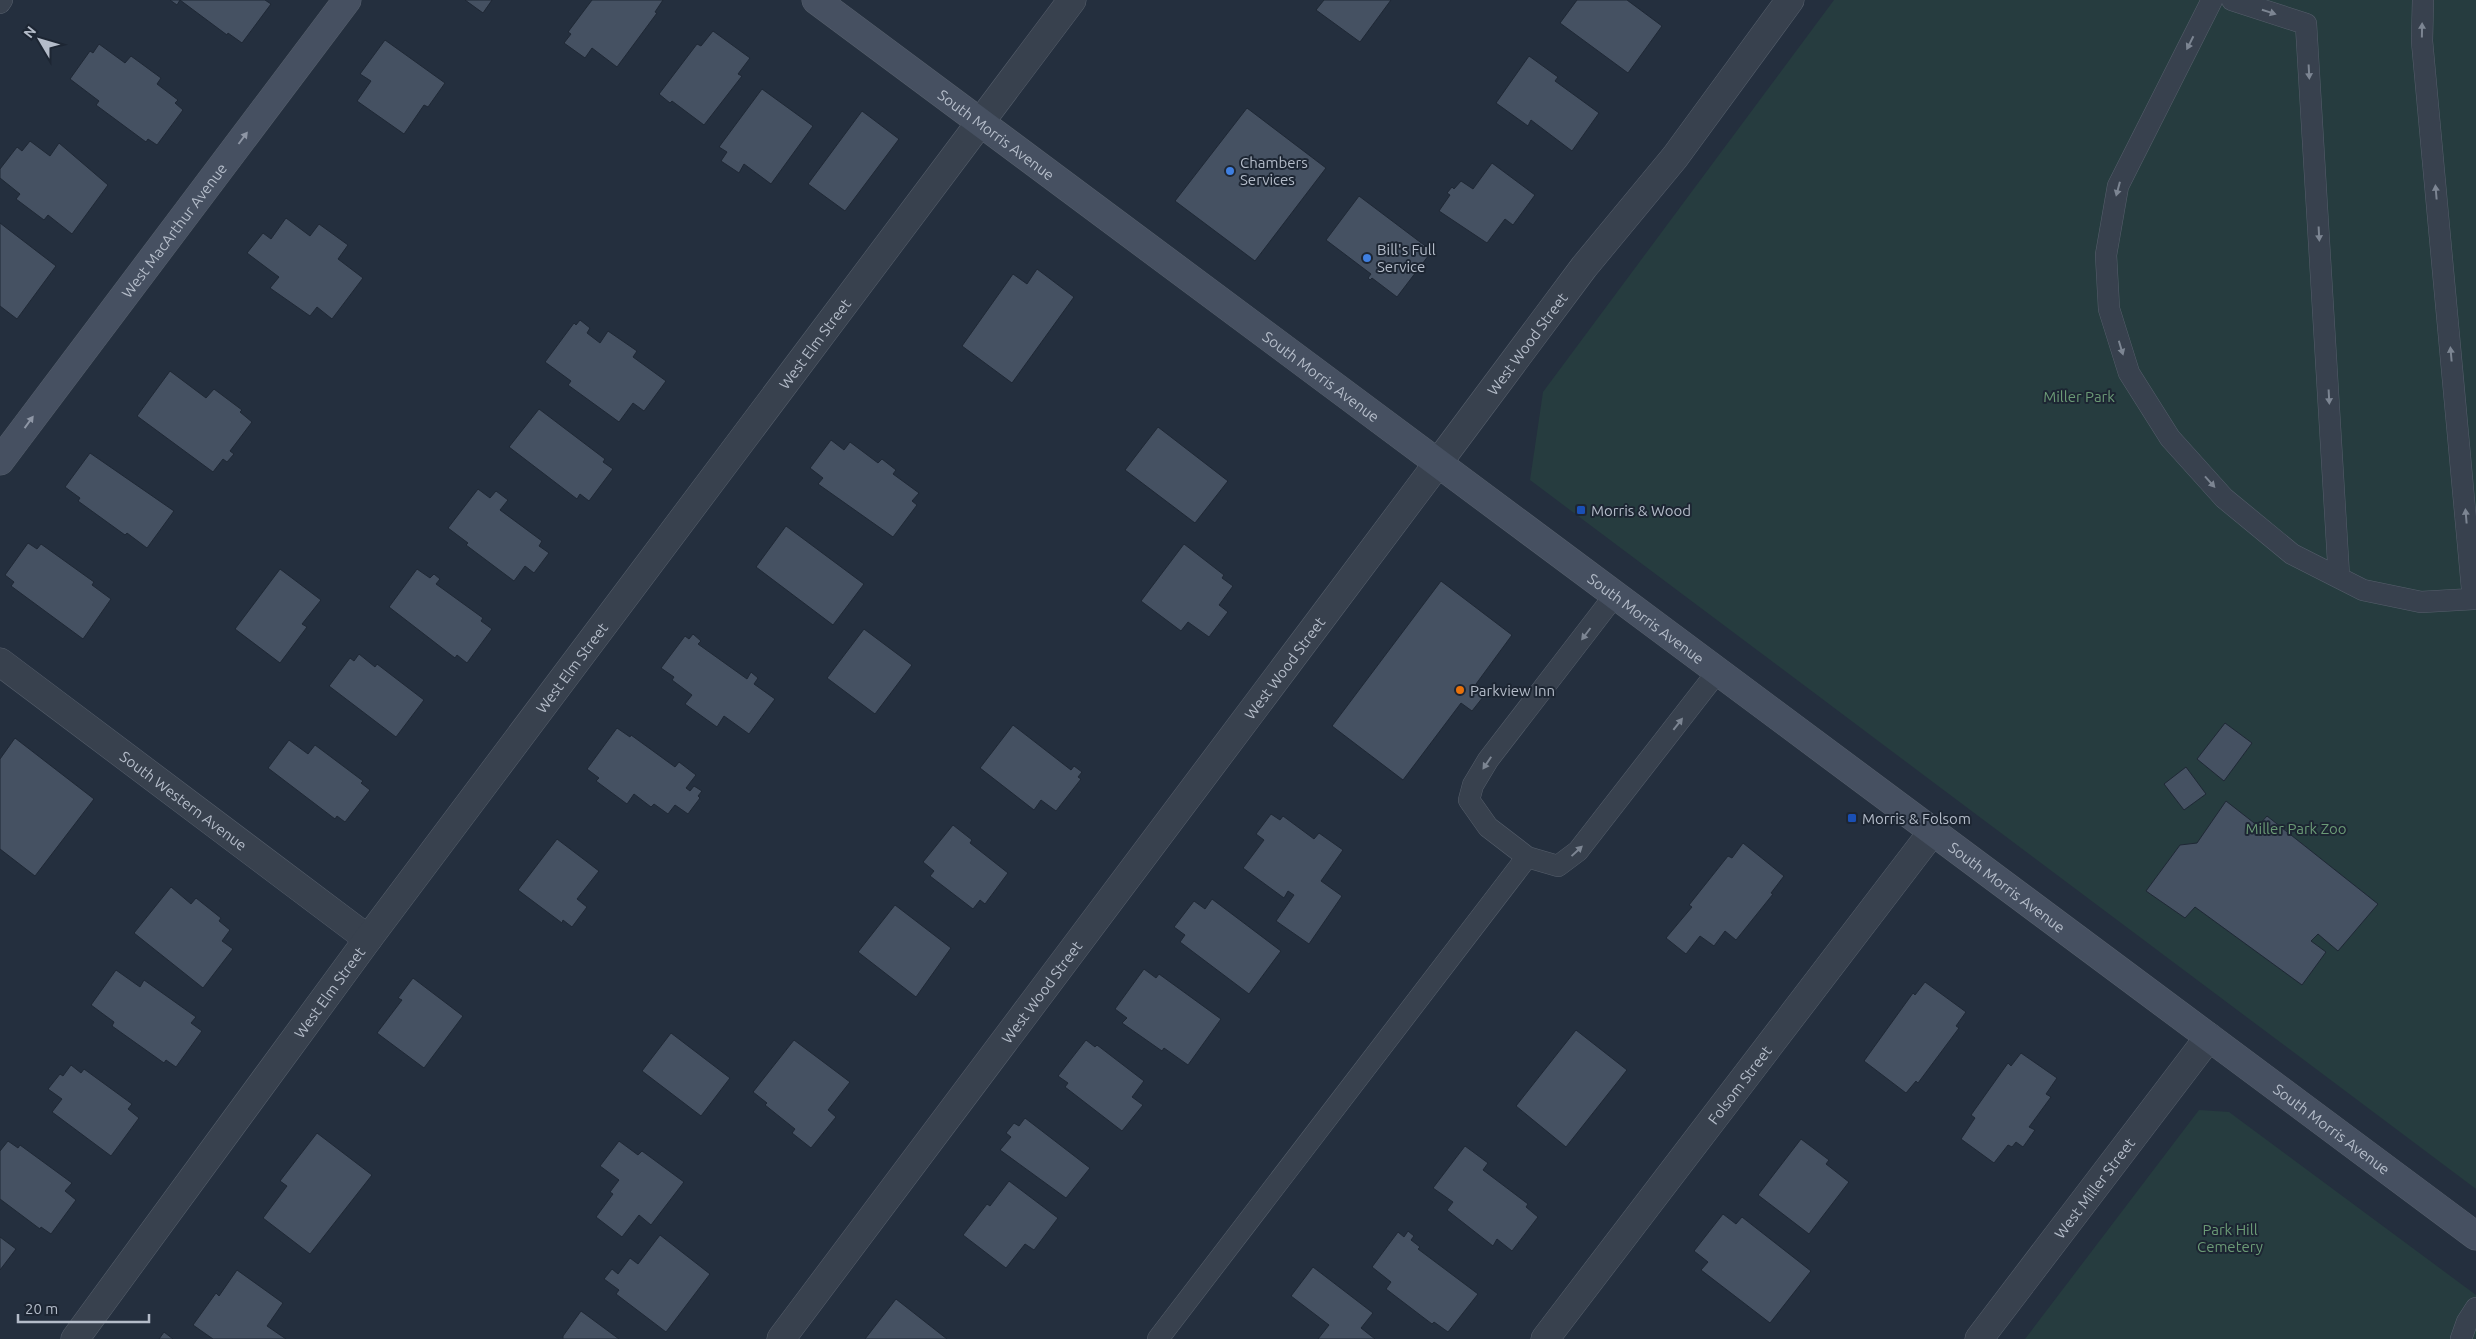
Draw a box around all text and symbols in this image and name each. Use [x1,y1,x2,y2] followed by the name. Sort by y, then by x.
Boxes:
[2262,8,2277,16] one-way arrow
[15,15,65,65] north arrow
[2418,22,2426,38] one-way arrow
[20,23,39,41] text: N
[2186,36,2194,51] one-way arrow
[2306,65,2314,81] one-way arrow
[935,86,1058,183] street label: South Morris Avenue
[237,132,248,145] one-way arrow
[1240,154,1308,188] place label: Chambers Services
[118,160,230,301] street label: West MacArthur Avenue
[1224,165,1236,177] marker: Chambers Services
[2114,182,2122,197] one-way arrow
[2432,184,2440,200] one-way arrow
[2315,227,2323,243] one-way arrow
[1377,241,1436,275] place label: Bill's Full Service
[1361,252,1373,264] marker: Bill's Full Service
[1483,289,1571,398] street label: West Wood Street
[775,295,854,392] street label: West Elm Street
[1260,327,1383,425] street label: South Morris Avenue
[2118,341,2126,356] one-way arrow
[2447,346,2455,362] one-way arrow
[2043,388,2115,405] park label: Miller Park
[2325,389,2333,405] one-way arrow
[24,415,34,429] one-way arrow
[2204,476,2216,488] one-way arrow
[1591,502,1691,519] place label: Morris & Wood
[1575,504,1587,516] marker: Morris & Wood
[2462,508,2470,524] one-way arrow
[1585,569,1708,667] street label: South Morris Avenue
[1241,613,1328,722] street label: West Wood Street
[532,619,611,716] street label: West Elm Street
[1581,627,1591,641] one-way arrow
[1470,682,1555,699] place label: Parkview Inn
[1454,684,1466,696] marker: Parkview Inn
[1672,718,1683,731] one-way arrow
[117,747,250,853] street label: South Western Avenue
[1482,756,1492,770] one-way arrow
[1862,810,1971,827] place label: Morris & Folsom
[1846,812,1858,824] marker: Morris & Folsom
[2245,820,2347,837] park label: Miller Park Zoo
[1946,838,2069,936] street label: South Morris Avenue
[1570,845,1582,857] one-way arrow
[998,937,1085,1046] street label: West Wood Street
[290,943,368,1041] street label: West Elm Street
[1704,1042,1775,1127] street label: Folsom Street
[2270,1080,2393,1178] street label: South Morris Avenue
[2050,1134,2138,1241] street label: West Miller Street
[2197,1221,2263,1255] park label: Park Hill Cemetery
[18,1292,149,1324] scale bar
[25,1300,58,1317] text: 20 m

